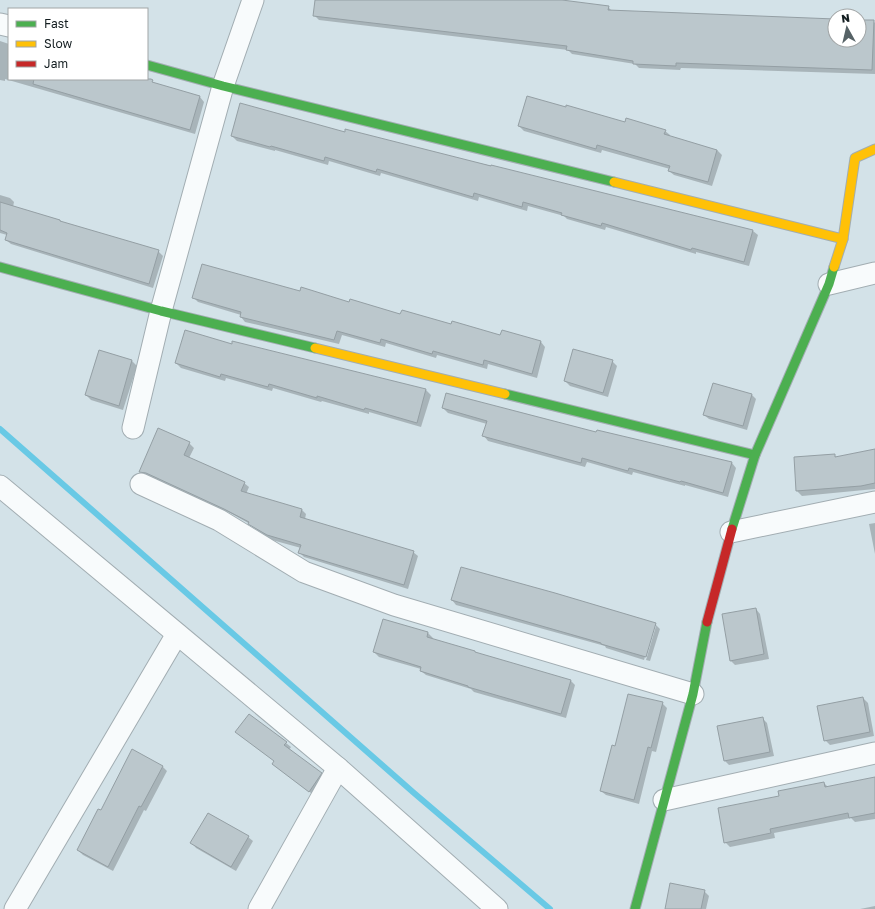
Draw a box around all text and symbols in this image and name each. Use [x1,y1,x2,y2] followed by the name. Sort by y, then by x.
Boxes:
[8,8,148,80] legend
[827,8,867,48] north arrow
[840,11,851,25] text: N
[44,16,69,31] text: Fast
[44,36,72,51] text: Slow
[44,56,68,71] text: Jam

